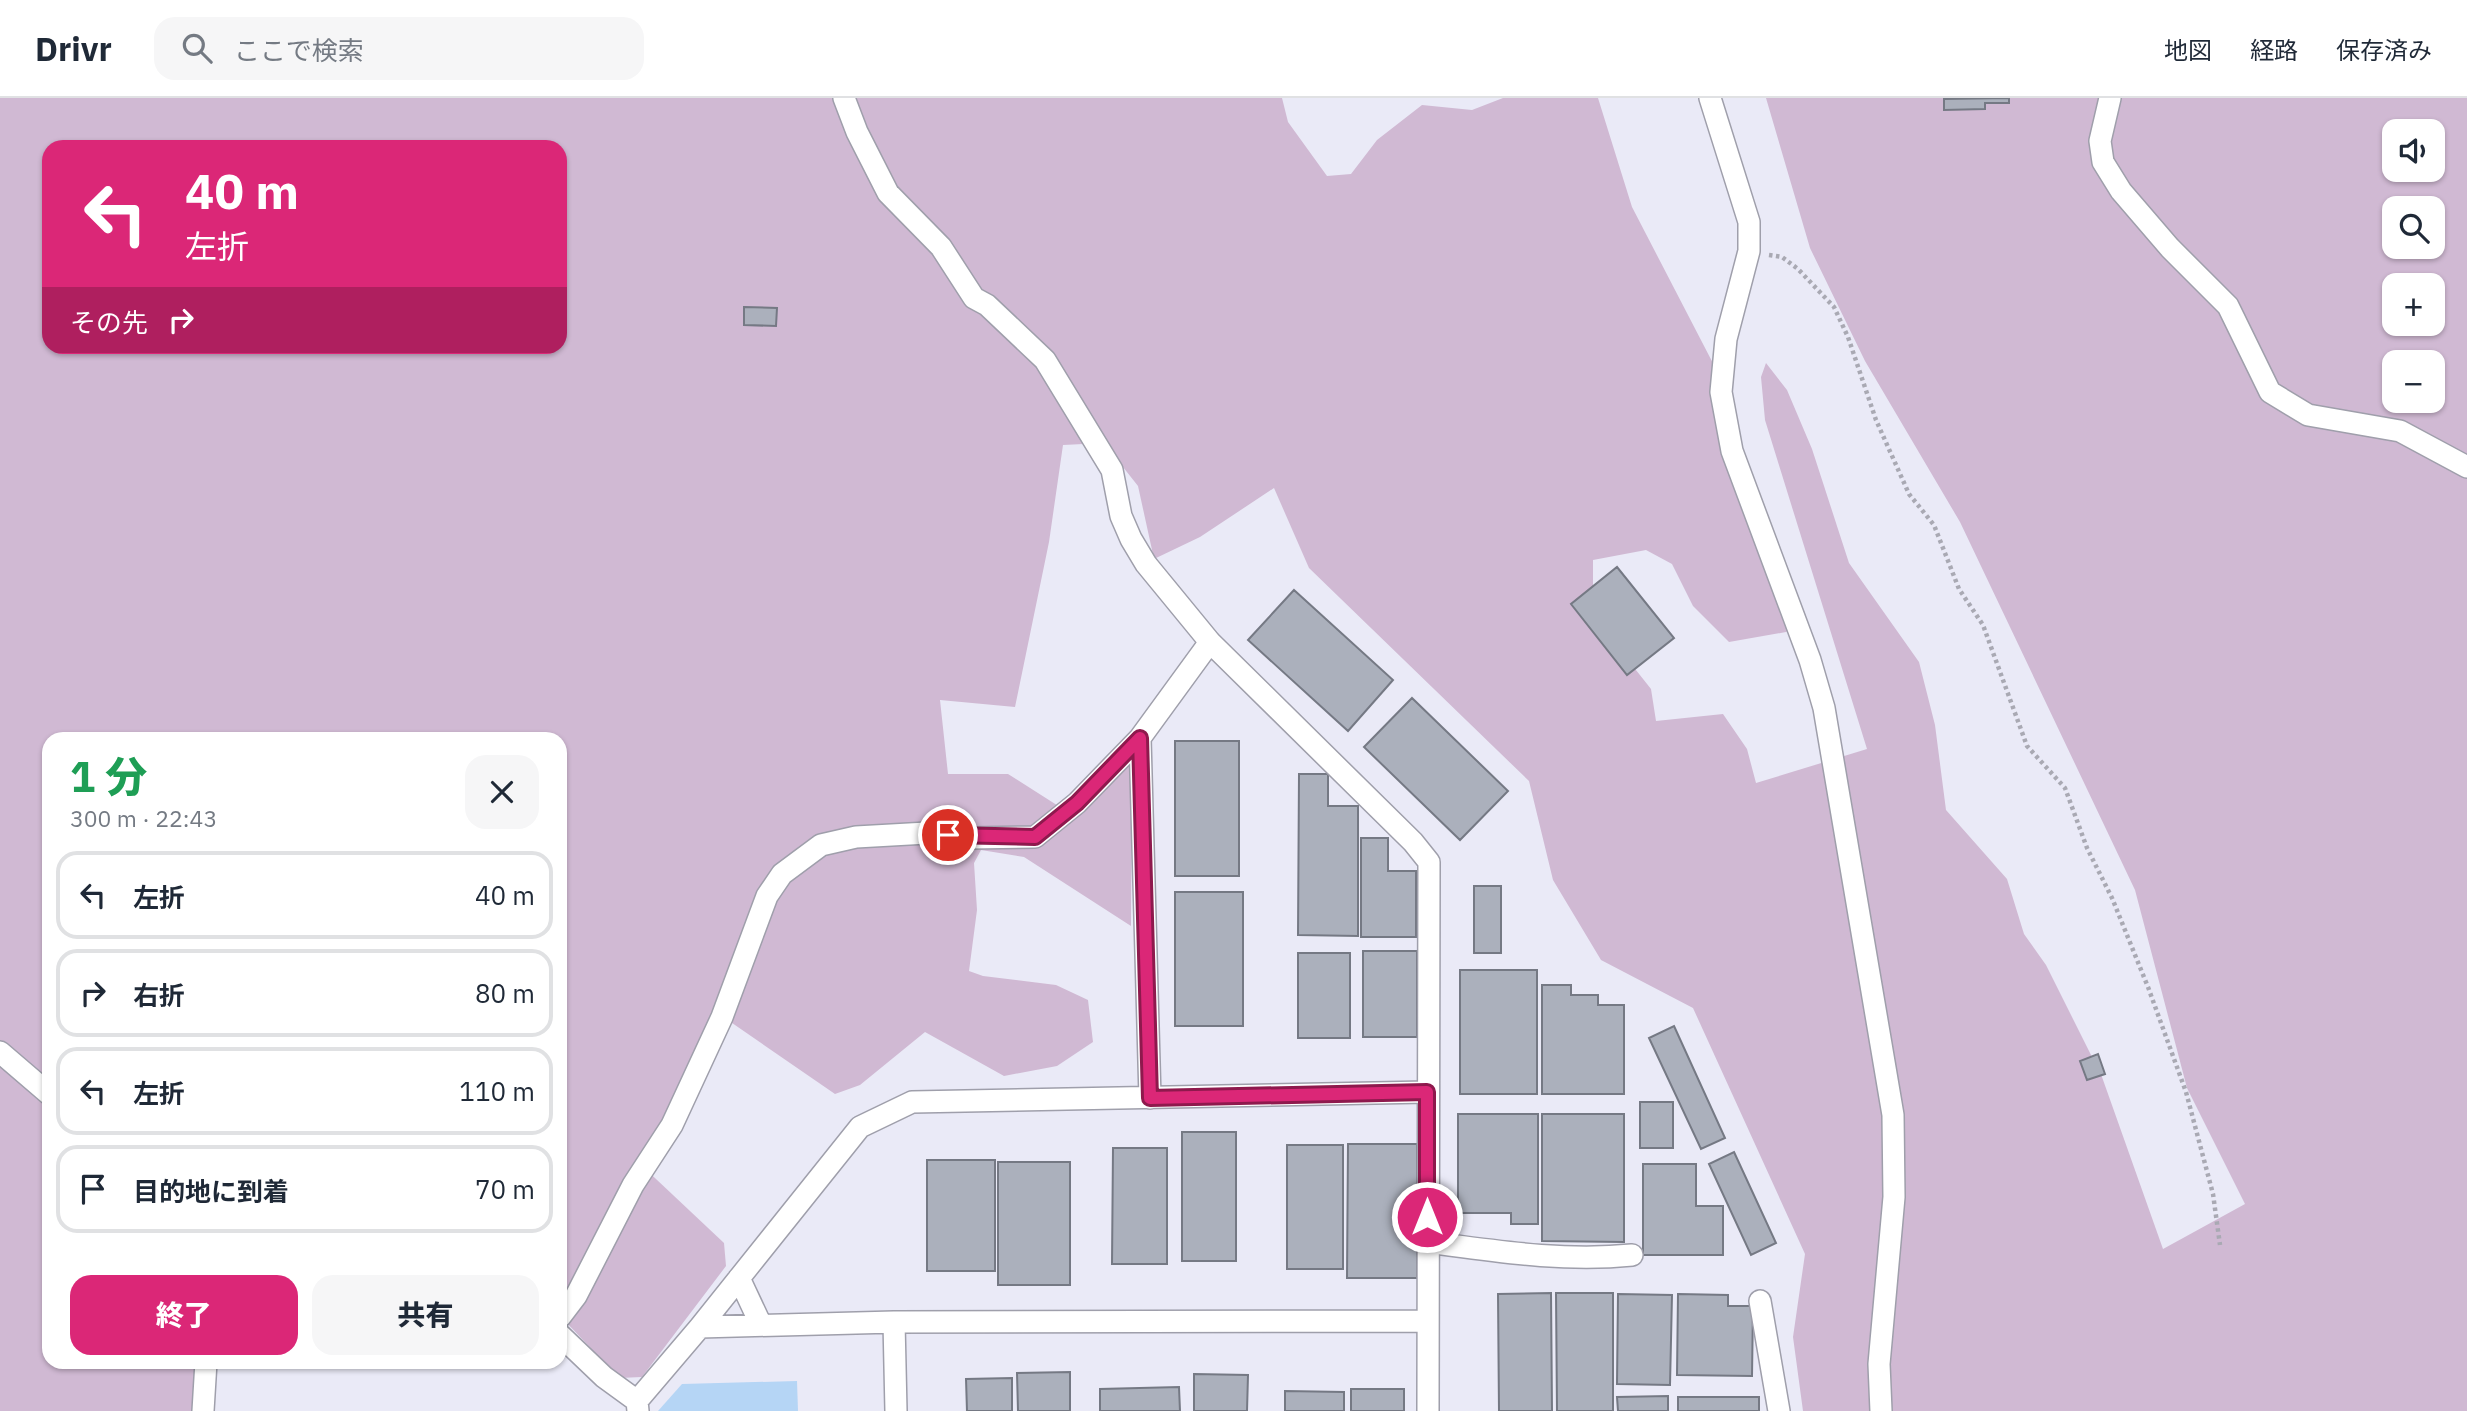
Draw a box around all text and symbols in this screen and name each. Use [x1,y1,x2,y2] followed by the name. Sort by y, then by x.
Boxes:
[154,17,644,80] search box
[35,27,112,70] text: Drivr
[178,29,216,67] icon: search
[234,33,364,67] text: ここで検索
[2164,34,2212,66] text: 地図
[2250,34,2298,66] text: 経路
[2336,34,2432,66] text: 保存済み
[2382,119,2445,413] map controls
[2382,119,2445,182] button: sound
[185,159,299,222] text: 40 m
[70,168,161,259] icon: left
[2382,196,2445,259] button: search
[185,225,249,267] text: 左折
[2382,273,2445,336] button: +
[162,301,200,339] icon: right
[70,305,148,339] text: その先
[2382,350,2445,413] button: −
[70,749,147,804] text: 1 分
[465,755,539,829] button: close
[70,803,217,833] text: 300 m · 22:43
[918,805,978,865] pin
[929,816,967,854] icon: arrive
[74,876,112,914] icon: left
[475,878,535,912] text: 40 m
[133,880,185,914] text: 左折
[74,974,112,1012] icon: right
[475,976,535,1010] text: 80 m
[133,978,185,1012] text: 右折
[74,1072,112,1110] icon: left
[459,1074,535,1108] text: 110 m
[133,1076,185,1110] text: 左折
[74,1170,112,1208] icon: arrive
[475,1172,535,1206] text: 70 m
[133,1174,289,1208] text: 目的地に到着
[1390,1180,1464,1254] position arrow
[70,1275,298,1355] button: 終了
[312,1275,539,1355] button: 共有

